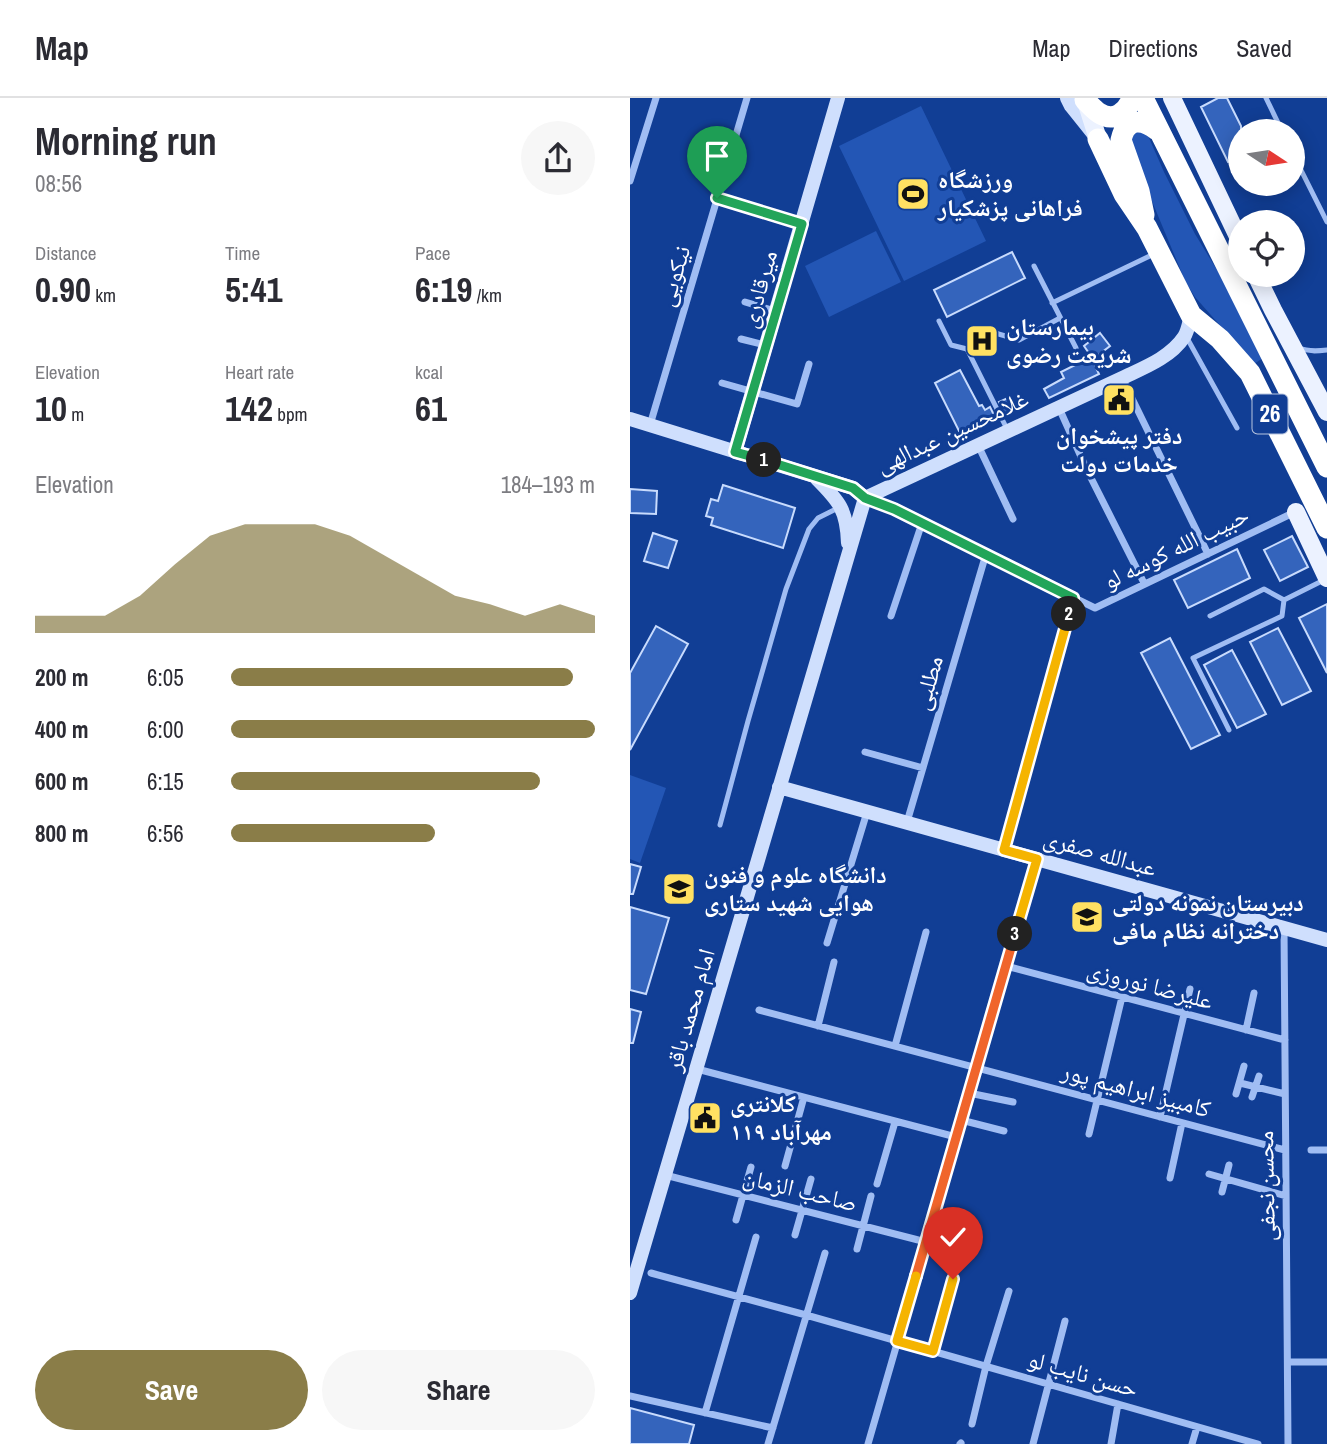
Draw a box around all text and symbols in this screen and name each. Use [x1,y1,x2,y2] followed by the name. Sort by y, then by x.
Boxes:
[35,26,89,70] text: Map
[1032,32,1070,64] text: Map
[1108,32,1198,64] text: Directions
[1236,32,1292,64] text: Saved
[35,116,217,167] text: Morning run
[1228,119,1306,196] north arrow
[1228,119,1305,287] map controls
[521,121,595,195] button: share
[687,126,747,198] pin
[698,137,736,175] icon: arrive
[937,163,1083,223] place label: ورزشگاه فراهانی پزشکیار
[35,168,82,199] text: 08:56
[894,175,932,213] sports icon: ورزشگاه فراهانی پزشکیار
[1228,210,1305,287] button: locate
[35,240,96,266] text: Distance
[225,240,260,266] text: Time
[415,240,451,266] text: Pace
[649,241,697,310] street label: نیکویی
[732,246,784,331] street label: میرقادری
[35,266,91,313] text: 0.90
[225,266,282,313] text: 5:41
[415,266,472,313] text: 6:19
[91,282,116,308] text: km
[472,282,502,308] text: /km
[1006,310,1131,370] place label: بیمارستان شریعت رضوی
[963,322,1001,360] hospital icon: بیمارستان شریعت رضوی
[35,359,100,385] text: Elevation
[225,359,294,385] text: Heart rate
[415,359,443,385] text: kcal
[1100,381,1138,419] public building icon: دفتر پیشخوان خدمات دولت
[870,382,1033,480] street label: غلامحسین عبدالهی
[35,385,67,432] text: 10
[225,385,273,432] text: 142
[415,385,447,432] text: 61
[1252,394,1288,434] road number: 26
[67,401,84,427] text: m
[273,401,308,427] text: bpm
[1056,419,1182,479] place label: دفتر پیشخوان خدمات دولت
[746,442,782,478] pin: 1
[759,446,768,472] text: 1
[35,469,114,500] text: Elevation
[501,469,595,500] text: 184–193 m
[1097,498,1254,596] street label: حبیب الله کوسه لو
[1052,596,1087,632] pin: 2
[1064,600,1073,626] text: 2
[904,652,950,714] street label: مطلبی
[35,662,88,693] text: 200 m
[147,662,184,693] text: 6:05
[35,714,88,745] text: 400 m
[147,714,184,745] text: 6:00
[35,766,88,797] text: 600 m
[147,766,184,797] text: 6:15
[35,818,88,849] text: 800 m
[147,818,184,849] text: 6:56
[1040,821,1161,883] street label: عبدالله صفری
[704,858,887,918] place label: دانشگاه علوم و فنون هوایی شهید ستاری
[660,870,698,908] school or university icon: دانشگاه علوم و فنون هوایی شهید ستاری
[1112,886,1304,948] place label: دبیرستان نمونه دولتی دخترانه نظام مافی
[1068,898,1106,936] school or university icon: دبیرستان نمونه دولتی دخترانه نظام مافی
[998,916,1032,952] pin: 3
[1010,920,1019,946] text: 3
[656,945,723,1076] street label: امام محمد باقر
[1084,952,1217,1016] street label: علیرضا نوروزی
[1057,1053,1214,1125] street label: کامبیز ابراهیم پور
[730,1087,832,1147] place label: کلانتری ۱۱۹ مهرآباد
[686,1099,724,1137] public building icon: کلانتری ۱۱۹ مهرآباد
[1248,1130,1282,1242] street label: محسن نجفی
[740,1159,861,1219] street label: صاحب الزمان
[923,1207,983,1279] pin
[934,1218,972,1256] icon: check
[1025,1342,1142,1404] street label: حسن نایب لو
[35,1350,308,1430] button: Save
[322,1350,595,1430] button: Share

